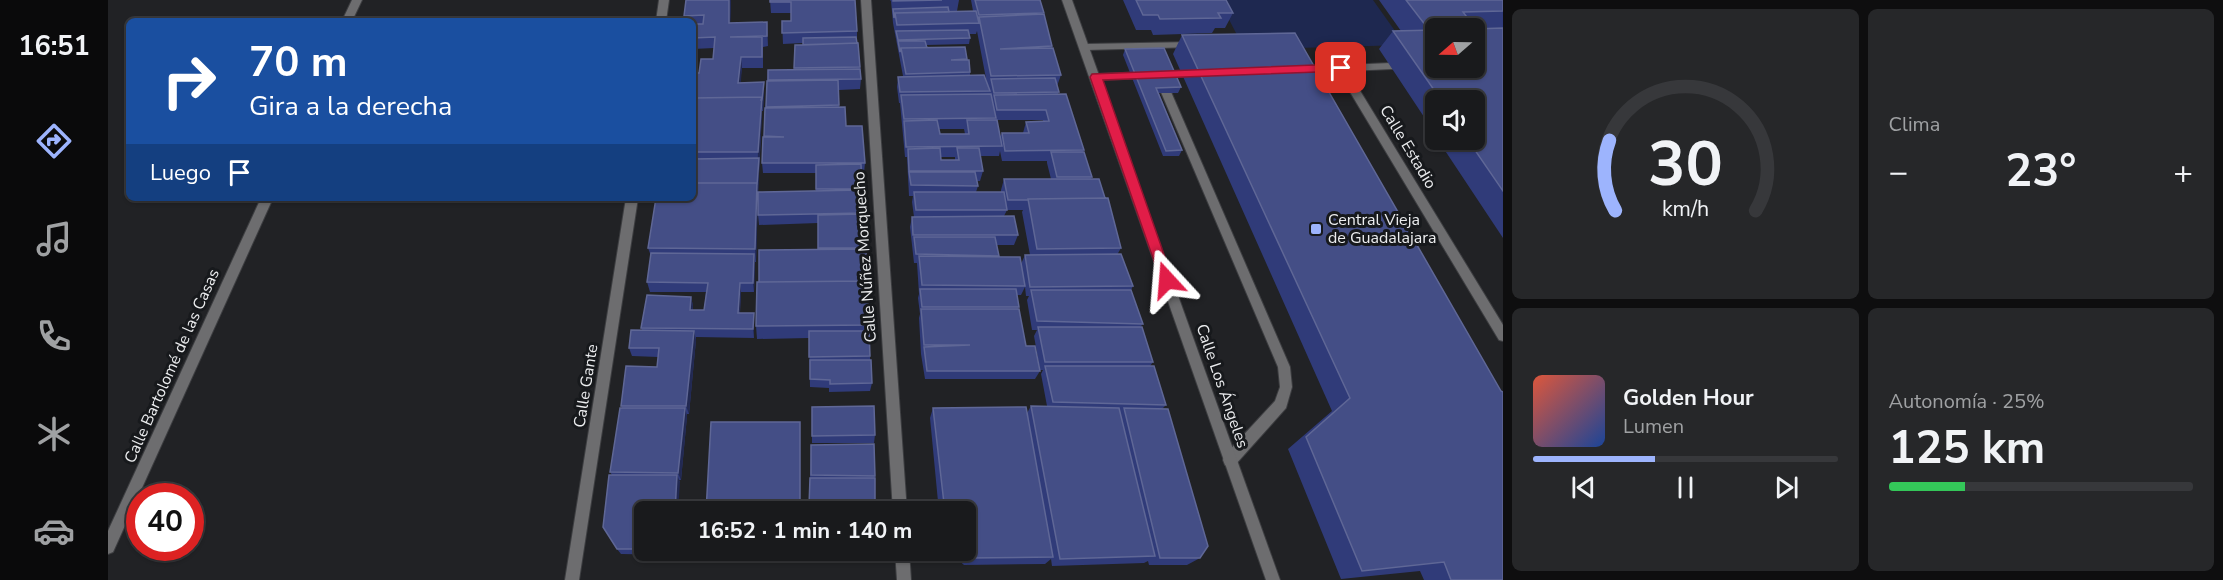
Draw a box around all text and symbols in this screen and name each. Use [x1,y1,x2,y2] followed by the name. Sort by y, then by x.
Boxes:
[1425,18,1485,78] north arrow
[1425,18,1485,150] map controls
[18,28,90,65] text: 16:51
[249,34,348,91] text: 70 m
[150,42,228,120] icon: right
[1315,42,1366,93] pin
[1324,51,1357,84] icon: arrive
[249,88,452,125] text: Gira a la derecha
[1425,90,1485,150] button: sound
[1374,101,1442,193] street label: Calle Estadio
[1889,111,1940,138] text: Clima
[33,120,75,162] icon: directions
[1648,122,1723,207] text: 30
[2005,141,2076,202] text: 23°
[1889,150,1908,195] text: −
[2173,150,2193,195] text: +
[223,156,256,189] icon: arrive
[150,158,211,188] text: Luego
[848,171,882,343] street label: Calle Núñez Morquecho
[1662,194,1709,224] text: km/h
[1328,209,1436,249] place label: Central Vieja de Guadalajara
[33,218,75,260] icon: music
[1309,222,1323,236] marker: Central Vieja de Guadalajara
[1135,248,1199,312] position arrow
[119,265,225,467] street label: Calle Bartolomé de las Casas
[33,315,75,357] icon: phone
[1190,321,1254,451] street label: Calle Los Ángeles
[569,343,603,429] street label: Calle Gante
[1623,383,1754,413] text: Golden Hour
[1889,388,2045,415] text: Autonomía · 25%
[33,413,75,455] icon: climate
[1623,413,1684,440] text: Lumen
[1889,418,2045,479] text: 125 km
[1567,471,1600,504] icon: previous
[1669,471,1702,504] icon: pause
[1770,471,1803,504] icon: next
[126,483,204,561] speed limit sign: 40
[33,510,75,552] icon: car
[698,516,912,546] text: 16:52 · 1 min · 140 m

